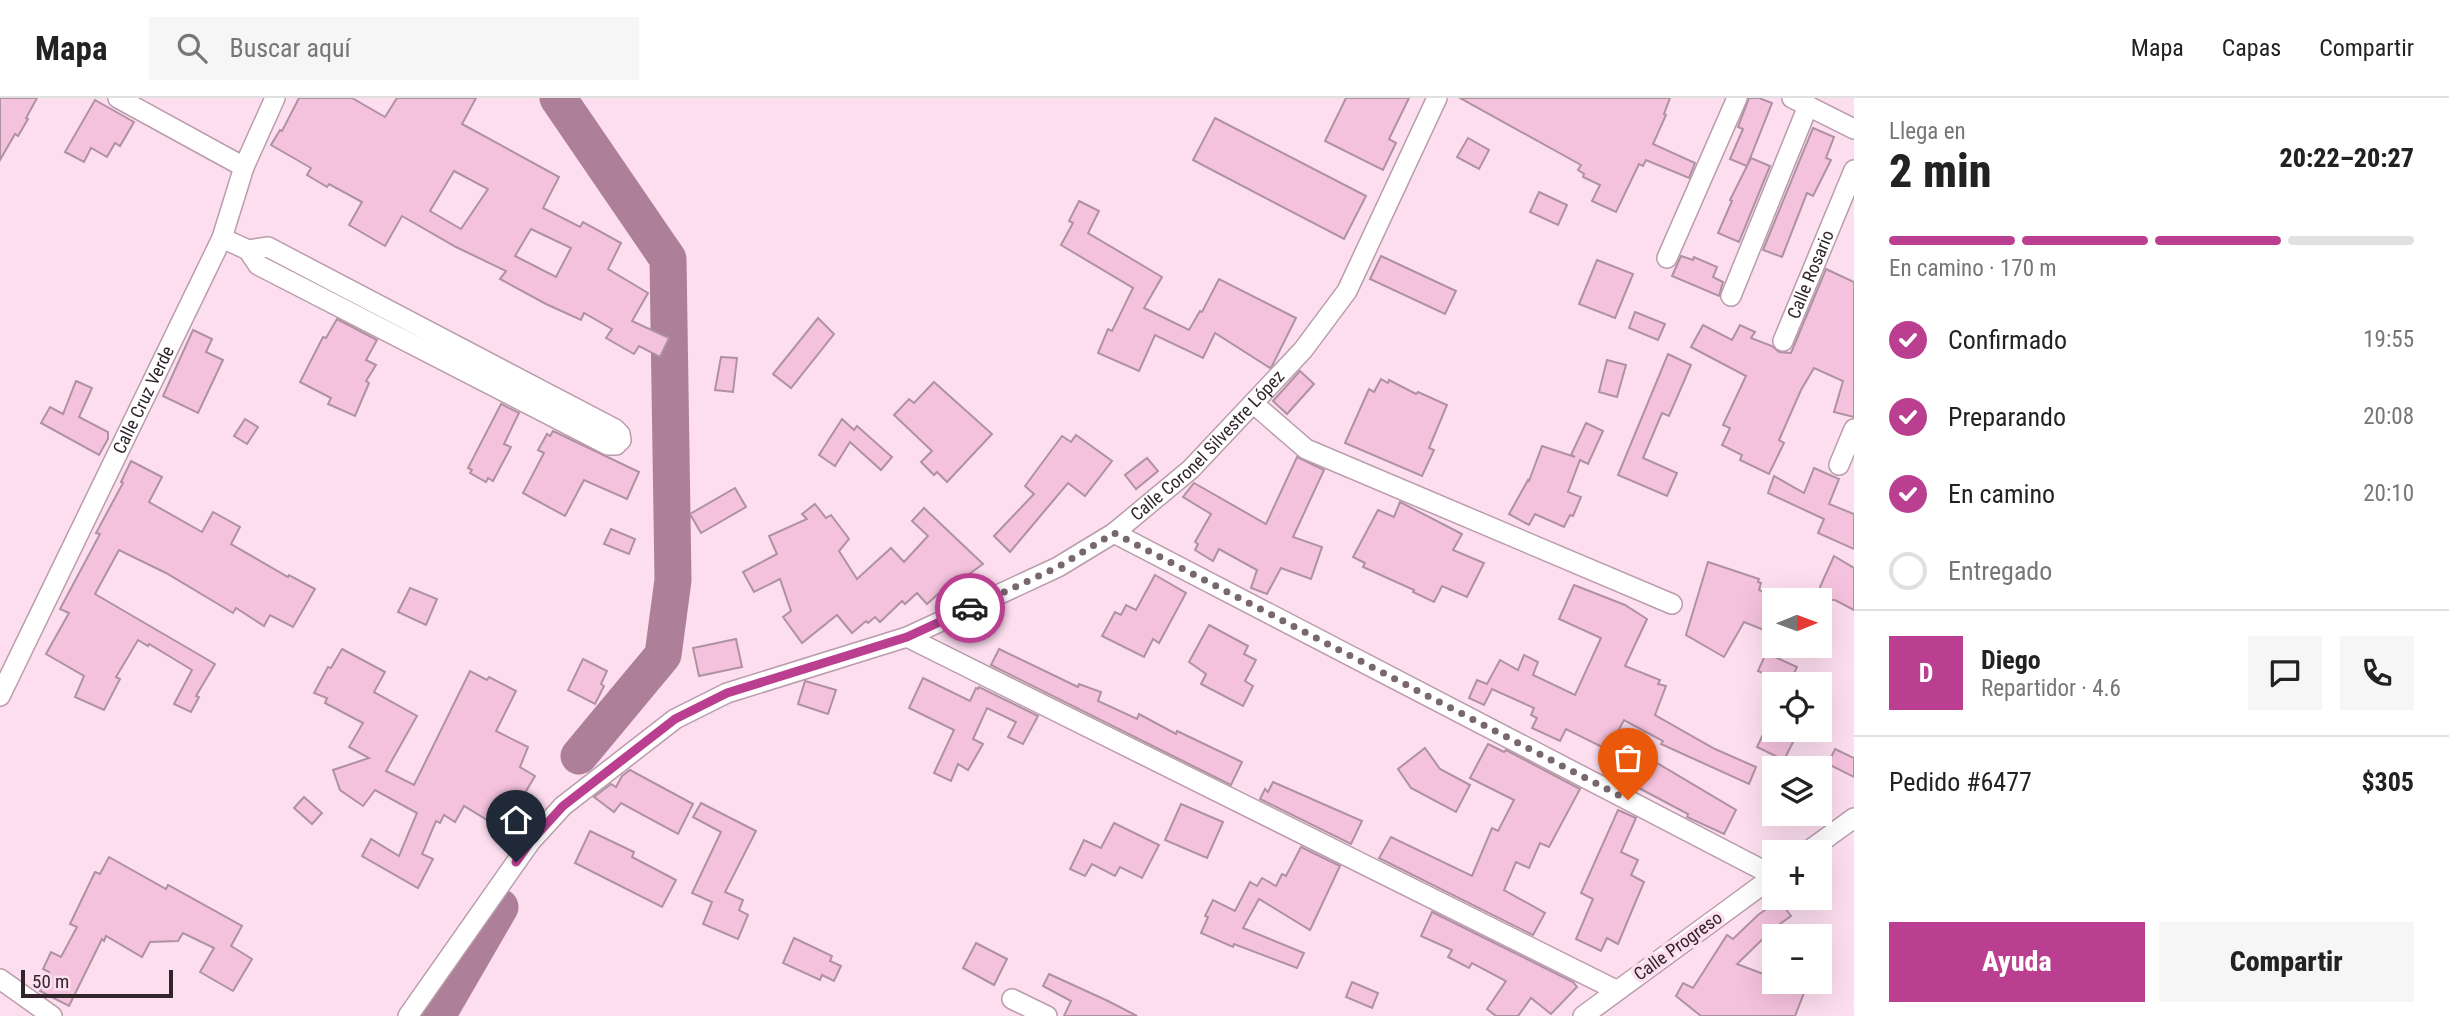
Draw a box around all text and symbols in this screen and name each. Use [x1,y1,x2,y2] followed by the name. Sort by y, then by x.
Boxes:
[149,17,639,80] search box
[35,29,107,68] text: Mapa
[173,29,211,67] icon: search
[229,33,351,63] text: Buscar aquí
[2131,34,2184,62] text: Mapa
[2222,34,2281,62] text: Capas
[2319,34,2414,62] text: Compartir
[1889,118,1966,145] text: Llega en
[2280,143,2414,173] text: 20:22–20:27
[1889,144,1992,198] text: 2 min
[1782,227,1838,322] street label: Calle Rosario
[1889,255,2057,282] text: En camino · 170 m
[1889,321,1927,359] icon: check
[1948,325,2067,355] text: Confirmado
[2363,326,2414,353] text: 19:55
[108,343,178,457] street label: Calle Cruz Verde
[1126,366,1288,525] street label: Calle Coronel Silvestre López
[1889,398,1927,436] icon: check
[1948,402,2066,432] text: Preparando
[2363,403,2414,430] text: 20:08
[1889,475,1927,513] icon: check
[1948,479,2055,509] text: En camino
[2363,480,2414,507] text: 20:10
[1948,556,2052,586] text: Entregado
[935,573,1005,643] courier
[1762,588,1832,658] north arrow
[1762,588,1832,994] map controls
[951,589,989,627] icon: car
[2248,636,2322,710] button: chat
[2340,636,2414,710] button: phone
[1981,645,2041,675] text: Diego
[1919,658,1933,688] text: D
[1762,672,1832,742] button: locate
[1981,675,2121,702] text: Repartidor · 4.6
[1598,728,1658,800] pin
[1609,739,1647,777] icon: bag
[1762,756,1832,826] button: layers
[1889,767,2032,797] text: Pedido #6477
[2361,767,2414,797] text: $305
[486,790,546,862] pin
[497,801,535,839] icon: home
[1762,840,1832,910] button: +
[1630,907,1726,985] street label: Calle Progreso
[1889,922,2145,1002] button: Ayuda
[2159,922,2414,1002] button: Compartir
[1762,924,1832,994] button: −
[21,967,173,999] scale bar
[32,970,69,993] text: 50 m

